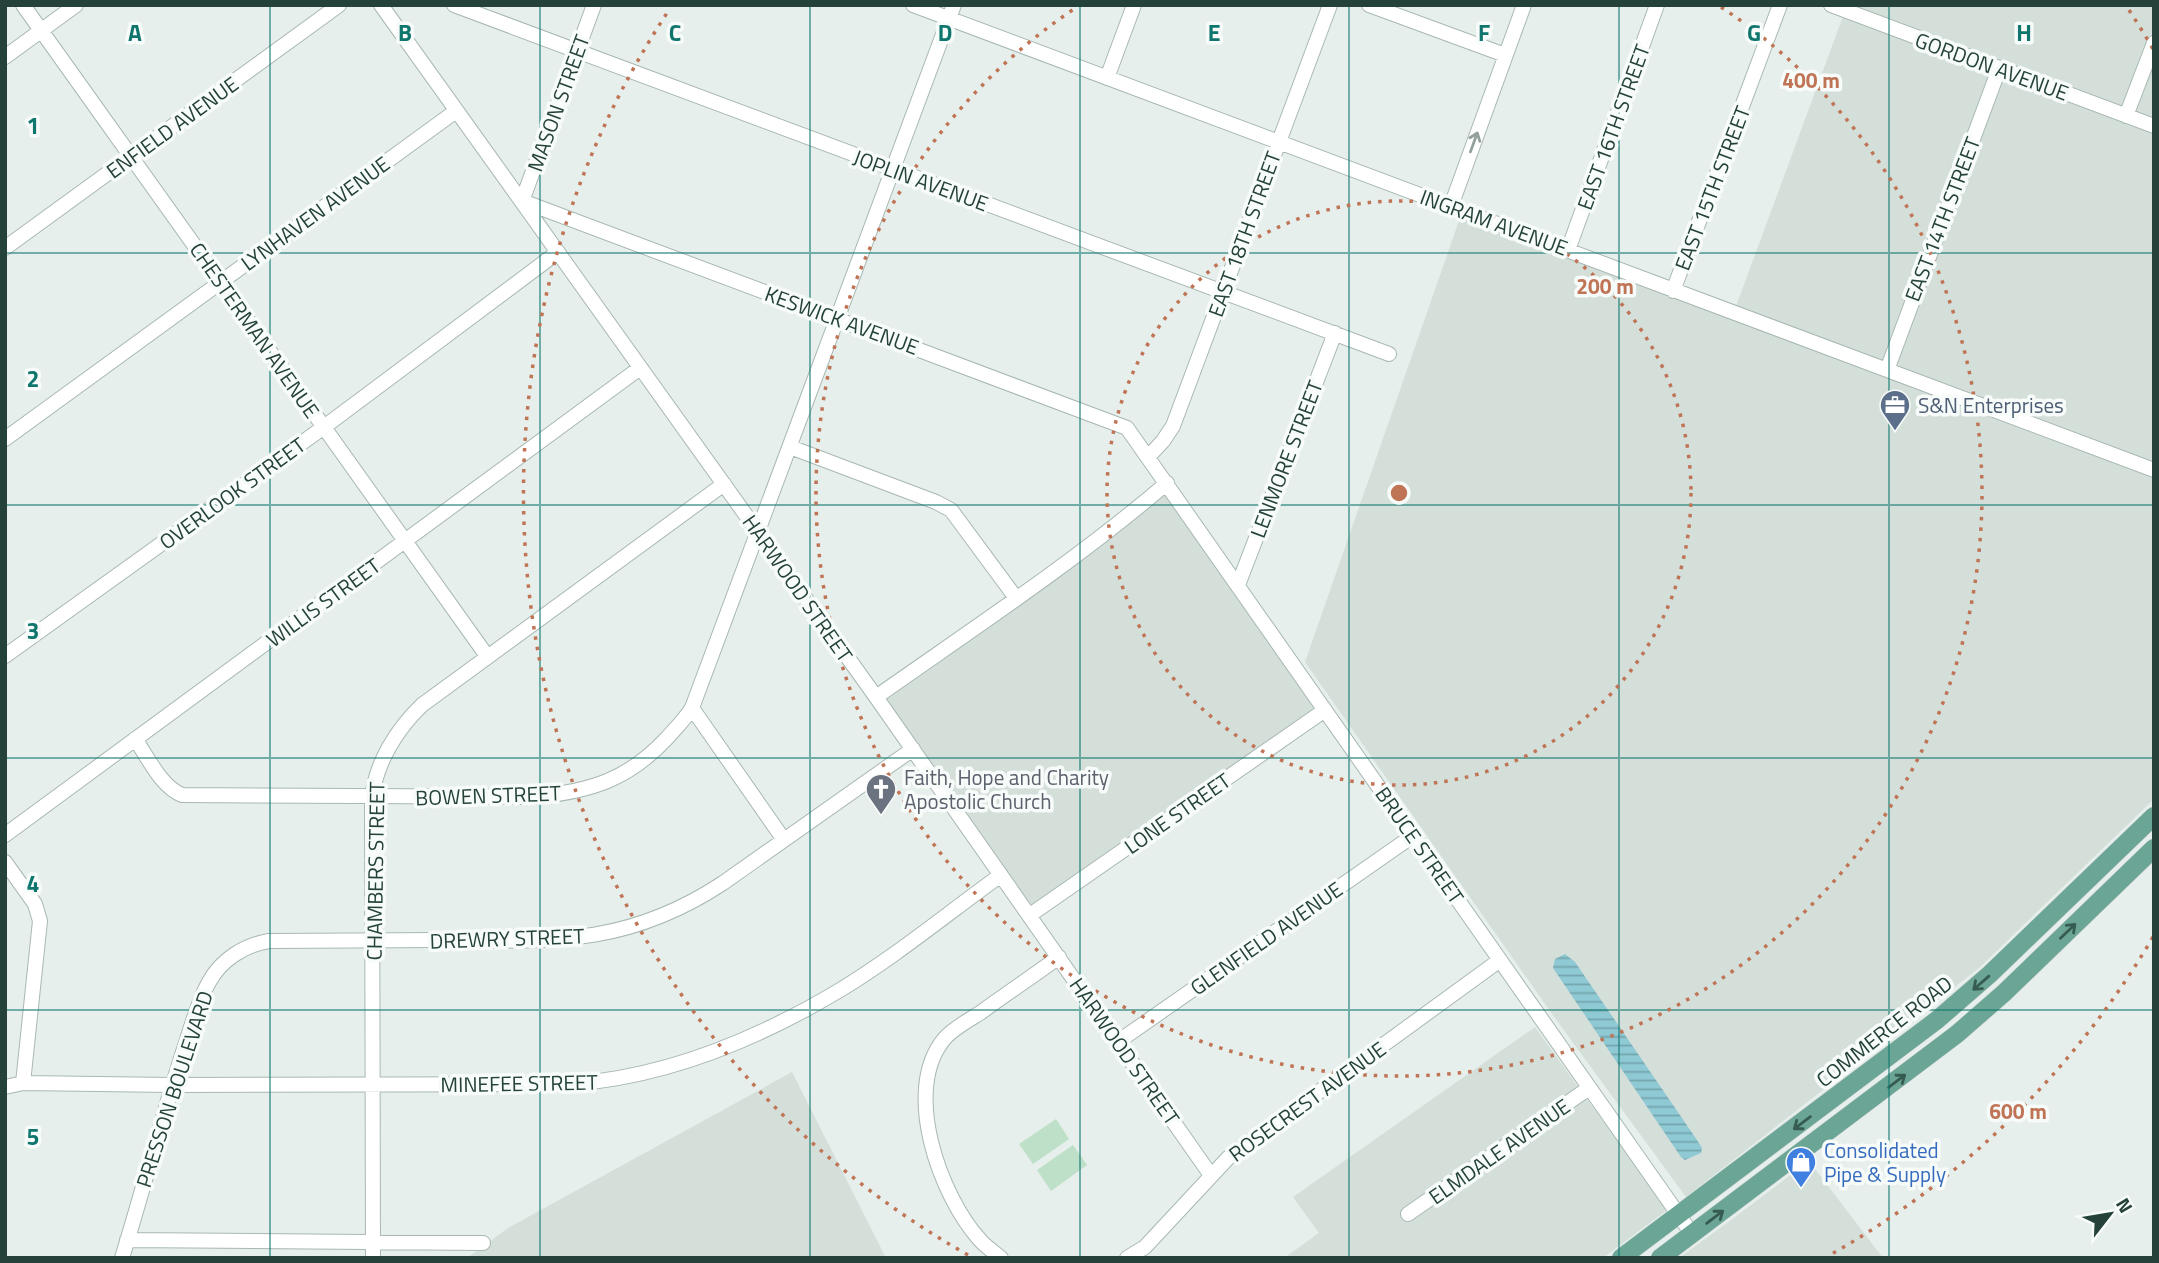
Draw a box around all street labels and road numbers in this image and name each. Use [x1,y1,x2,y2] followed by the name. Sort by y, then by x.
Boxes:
[1911,23,2073,109] street label: GORDON AVENUE
[518,30,598,176] street label: MASON STREET
[1568,40,1658,214] street label: EAST 16TH STREET
[99,68,245,186] street label: ENFIELD AVENUE
[1666,101,1758,275] street label: EAST 15TH STREET
[1896,132,1988,306] street label: EAST 14TH STREET
[849,141,993,219] street label: JOPLIN AVENUE
[1199,147,1289,321] street label: EAST 18TH STREET
[234,148,396,278] street label: LYNHAVEN AVENUE
[1416,180,1572,264] street label: INGRAM AVENUE
[182,236,328,424] street label: CHESTERMAN AVENUE
[761,277,923,363] street label: KESWICK AVENUE
[1241,376,1331,542] street label: LENMORE STREET
[152,429,312,557] street label: OVERLOOK STREET
[735,508,861,668] street label: HARWOOD STREET
[259,549,387,655] street label: WILLIS STREET
[1117,764,1237,862] street label: LONE STREET
[415,776,561,814] street label: BOWEN STREET
[1368,780,1472,910] street label: BRUCE STREET
[357,781,393,961] street label: CHAMBERS STREET
[1183,873,1349,1003] street label: GLENFIELD AVENUE
[429,919,585,957] street label: DREWRY STREET
[1809,968,1959,1094] street label: COMMERCE ROAD
[1062,971,1188,1131] street label: HARWOOD STREET
[127,987,221,1191] street label: PRESSON BOULEVARD
[1222,1033,1392,1169] street label: ROSECREST AVENUE
[440,1066,598,1100] street label: MINEFEE STREET
[1422,1090,1576,1212] street label: ELMDALE AVENUE

